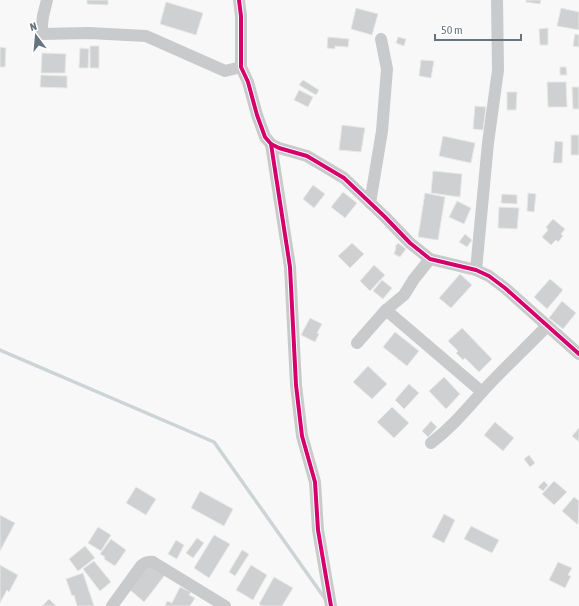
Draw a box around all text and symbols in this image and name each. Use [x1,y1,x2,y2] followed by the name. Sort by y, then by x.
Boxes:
[16,16,56,56] north arrow
[435,16,521,42] scale bar
[28,20,38,33] text: N
[441,23,463,37] text: 50 m

